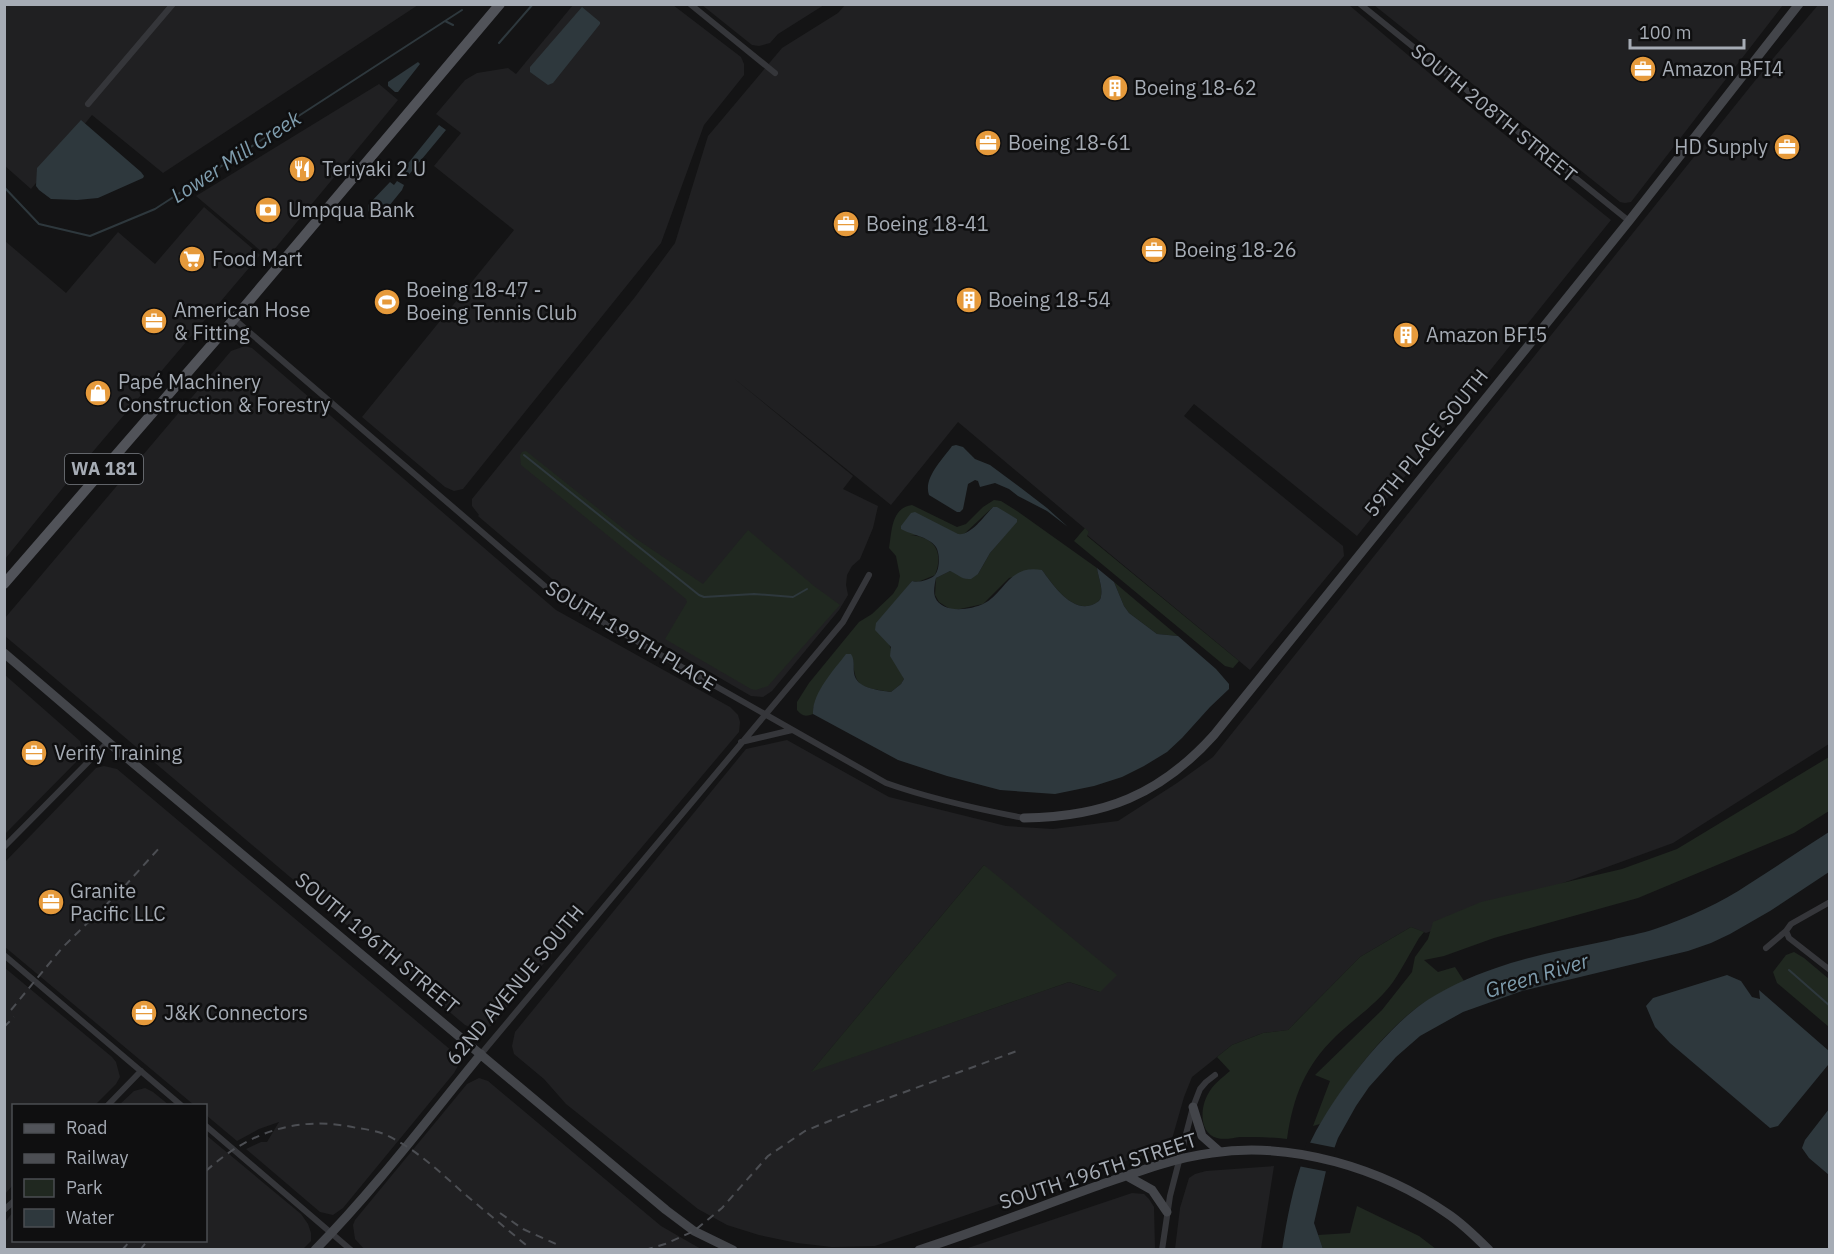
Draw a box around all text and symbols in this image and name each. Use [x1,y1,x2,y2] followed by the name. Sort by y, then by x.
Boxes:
[1630,12,1744,50] scale bar
[1639,21,1691,44] text: 100 m
[1406,37,1583,188] street label: SOUTH 208TH STREET
[1628,54,1658,84] office icon: Amazon BFI4
[1662,55,1784,82] place label: Amazon BFI4
[1100,73,1130,103] building icon: Boeing 18-62
[1134,74,1257,101] place label: Boeing 18-62
[165,103,307,209] water label: Lower Mill Creek
[973,128,1003,158] office icon: Boeing 18-61
[1008,129,1131,156] place label: Boeing 18-61
[1772,132,1802,162] office icon: HD Supply
[1674,133,1768,160] place label: HD Supply
[287,154,317,184] restaurant icon: Teriyaki 2 U
[322,155,426,182] place label: Teriyaki 2 U
[253,195,283,225] bank icon: Umpqua Bank
[288,196,415,223] place label: Umpqua Bank
[831,209,861,239] office icon: Boeing 18-41
[866,210,989,237] place label: Boeing 18-41
[1139,235,1169,265] office icon: Boeing 18-26
[1174,236,1297,263] place label: Boeing 18-26
[177,244,207,274] supermarket icon: Food Mart
[212,245,303,272] place label: Food Mart
[406,276,577,326] place label: Boeing 18-47 - Boeing Tennis Club
[954,285,984,315] building icon: Boeing 18-54
[988,286,1111,313] place label: Boeing 18-54
[372,287,402,317] sports icon: Boeing 18-47 - Boeing Tennis Club
[174,296,310,346] place label: American Hose & Fitting
[139,306,169,336] office icon: American Hose & Fitting
[1391,320,1421,350] building icon: Amazon BFI5
[1426,321,1548,348] place label: Amazon BFI5
[1358,363,1494,522] street label: 59TH PLACE SOUTH
[118,368,331,418] place label: Papé Machinery Construction & Forestry
[83,378,113,408] shop icon: Papé Machinery Construction & Forestry
[65,454,143,484] road number: WA 181
[541,574,722,697] street label: SOUTH 199TH PLACE
[19,738,49,768] office icon: Verify Training
[54,739,182,766] place label: Verify Training
[290,866,465,1019] street label: SOUTH 196TH STREET
[70,877,166,927] place label: Granite Pacific LLC
[36,887,66,917] office icon: Granite Pacific LLC
[440,899,590,1070] street label: 62ND AVENUE SOUTH
[1482,946,1593,1004] water label: Green River
[129,998,159,1028] office icon: J&K Connectors
[164,999,308,1026] place label: J&K Connectors
[12,1104,207,1242] legend
[66,1116,107,1139] text: Road
[996,1126,1200,1215] street label: SOUTH 196TH STREET
[66,1146,128,1169] text: Railway
[66,1176,103,1199] text: Park
[66,1206,115,1229] text: Water

